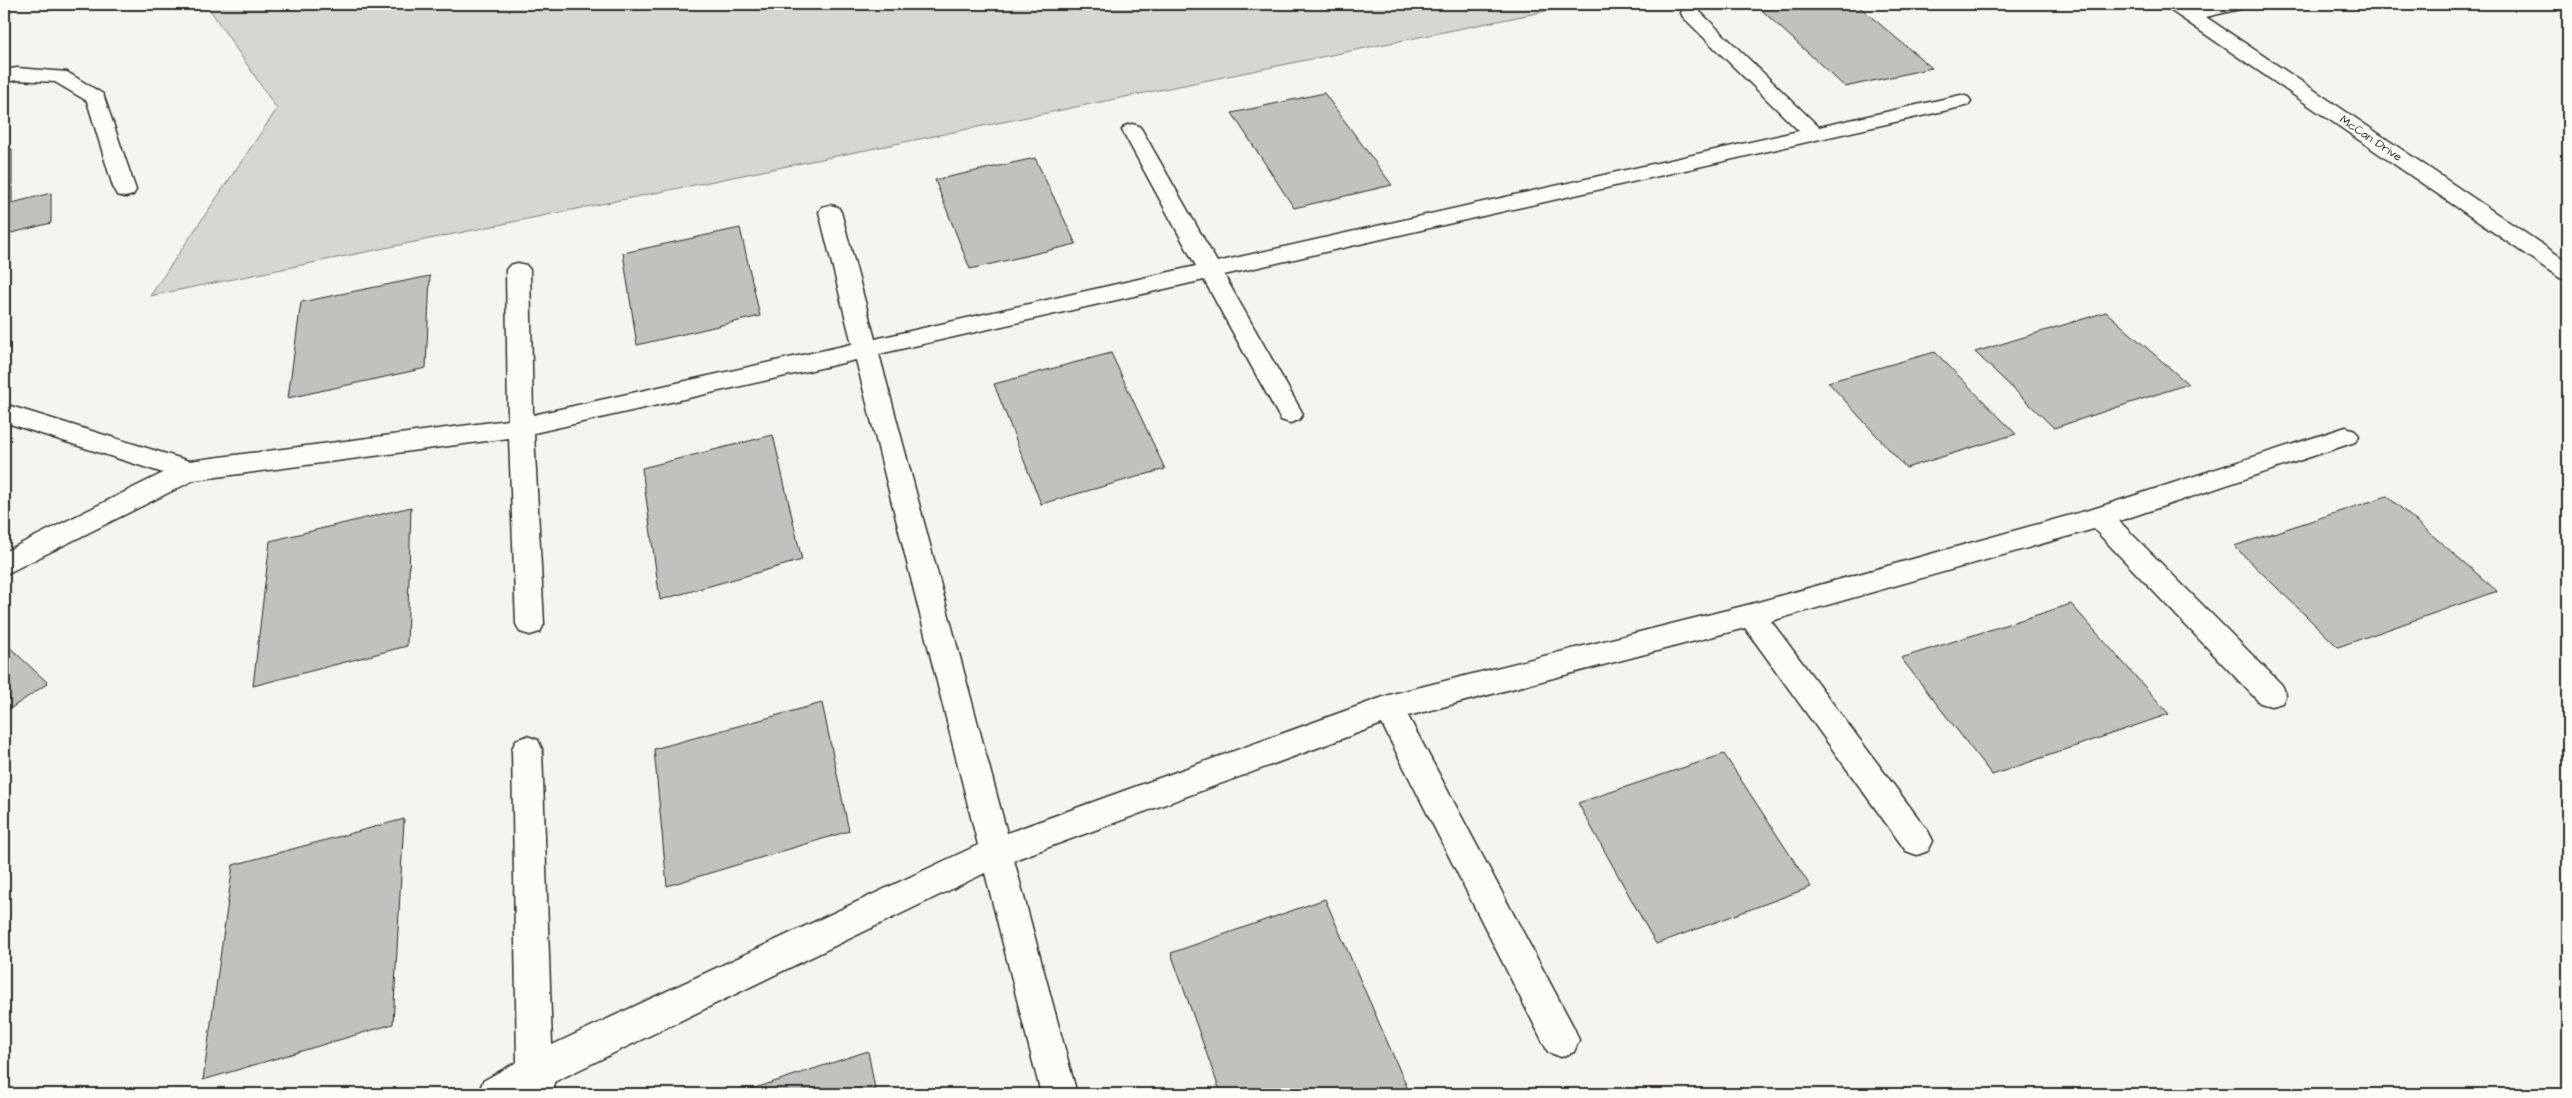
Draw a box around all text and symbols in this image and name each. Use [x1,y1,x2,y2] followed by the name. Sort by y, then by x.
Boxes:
[2336,111,2406,166] street label: McCan Drive

